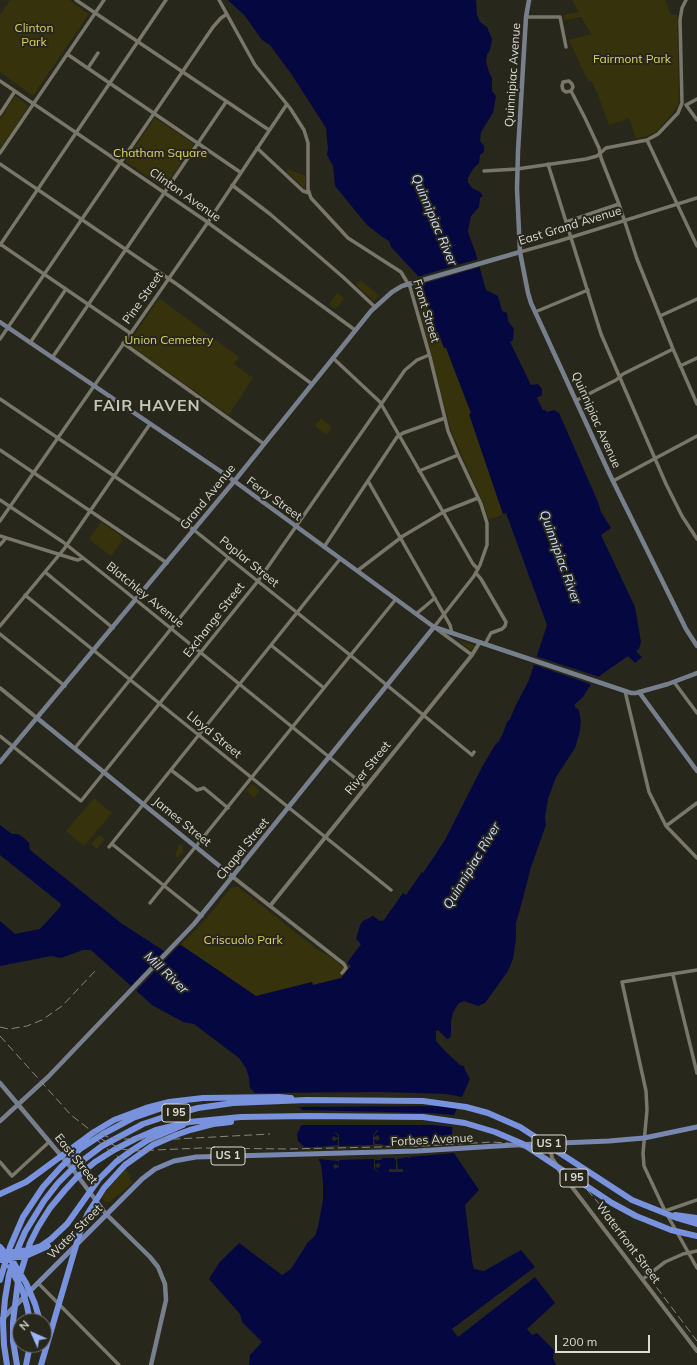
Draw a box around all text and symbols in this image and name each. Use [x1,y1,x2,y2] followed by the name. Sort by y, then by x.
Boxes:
[15,21,53,49] park label: Clinton Park
[502,23,524,127] street label: Quinnipiac Avenue
[593,52,671,66] park label: Fairmont Park
[113,146,207,160] park label: Chatham Square
[147,165,223,225] street label: Clinton Avenue
[408,172,460,268] water label: Quinnipiac River
[517,203,623,249] street label: East Grand Avenue
[120,269,166,327] street label: Pine Street
[410,278,442,344] street label: Front Street
[125,333,213,347] park label: Union Cemetery
[568,370,624,470] street label: Quinnipiac Avenue
[94,396,200,416] district label: FAIR HAVEN
[177,462,239,532] street label: Grand Avenue
[244,474,304,524] street label: Ferry Street
[536,508,584,606] water label: Quinnipiac River
[216,534,282,590] street label: Poplar Street
[103,559,187,631] street label: Blatchley Avenue
[180,580,248,660] street label: Exchange Street
[184,709,244,761] street label: Lloyd Street
[342,738,394,798] street label: River Street
[150,794,214,850] street label: James Street
[214,815,272,883] street label: Chapel Street
[440,820,504,912] water label: Quinnipiac River
[203,933,283,947] park label: Criscuolo Park
[141,949,191,997] water label: Mill River
[162,1104,190,1122] road number: I 95
[51,1131,101,1187] street label: East Street
[391,1131,473,1149] street label: Forbes Avenue
[532,1135,566,1153] road number: US 1
[211,1147,245,1165] road number: US 1
[560,1169,588,1187] road number: I 95
[593,1200,663,1286] street label: Waterfront Street
[45,1202,105,1262] street label: Water Street
[12,1313,52,1353] north arrow
[16,1317,32,1333] text: N
[557,1327,652,1353] scale bar
[562,1334,597,1349] text: 200 m

